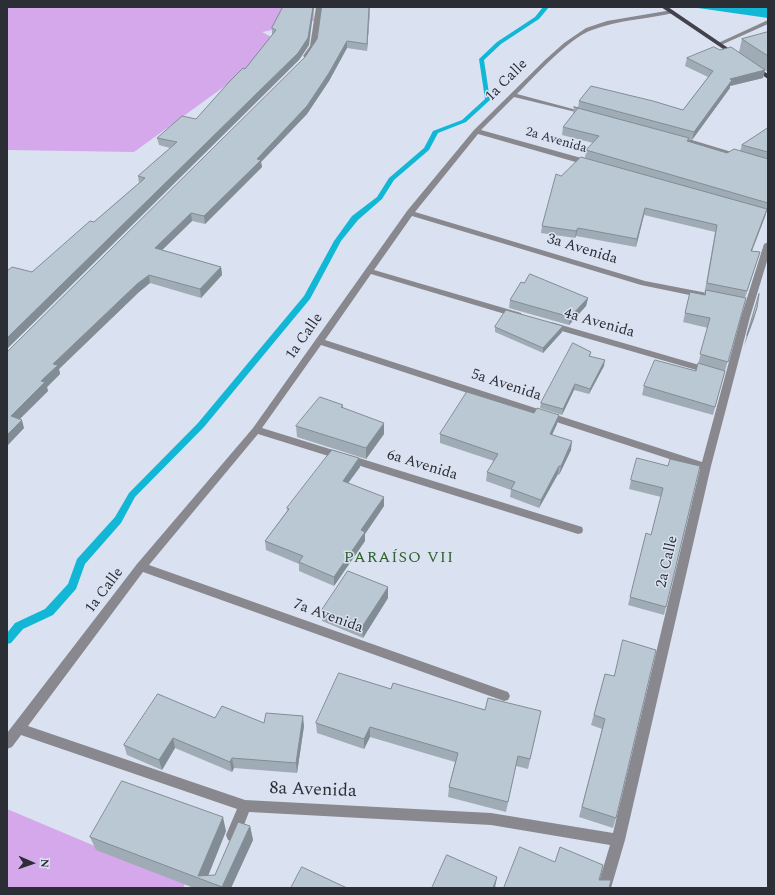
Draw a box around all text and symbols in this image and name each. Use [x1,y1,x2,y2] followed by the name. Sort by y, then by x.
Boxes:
[482,56,532,106] street label: 1a Calle
[524,125,588,157] street label: 2a Avenida
[545,231,619,269] street label: 3a Avenida
[562,305,636,343] street label: 4a Avenida
[282,310,328,364] street label: 1a Calle
[469,366,543,406] street label: 5a Avenida
[385,447,459,485] street label: 6a Avenida
[653,534,683,590] street label: 2a Calle
[344,549,454,569] district label: PARAÍSO VII
[82,564,128,618] street label: 1a Calle
[291,596,365,638] street label: 7a Avenida
[269,779,357,803] street label: 8a Avenida
[12,843,52,883] north arrow
[36,859,53,868] text: N

